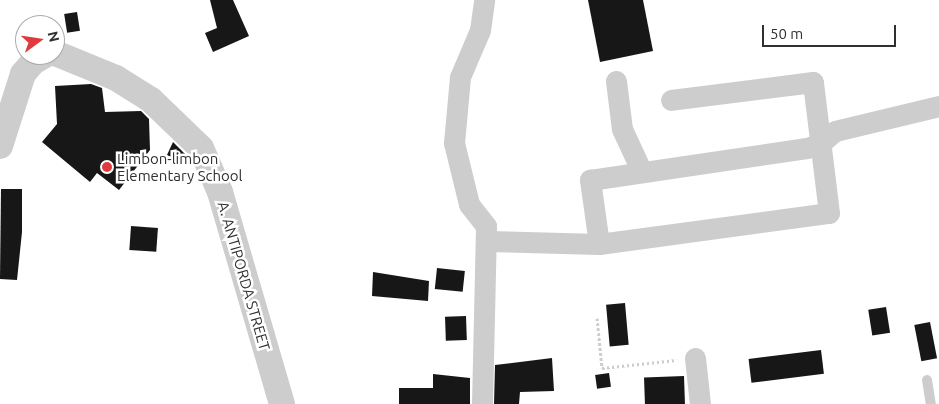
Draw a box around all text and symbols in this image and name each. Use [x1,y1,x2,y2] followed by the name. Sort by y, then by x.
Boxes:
[15,15,65,65] north arrow
[764,15,898,47] scale bar
[770,25,803,42] text: 50 m
[45,30,63,44] text: N
[117,149,243,184] place label: Limbon-limbon Elementary School
[101,161,113,173] marker: Limbon-limbon Elementary School
[214,199,274,353] street label: A. ANTIPORDA STREET

